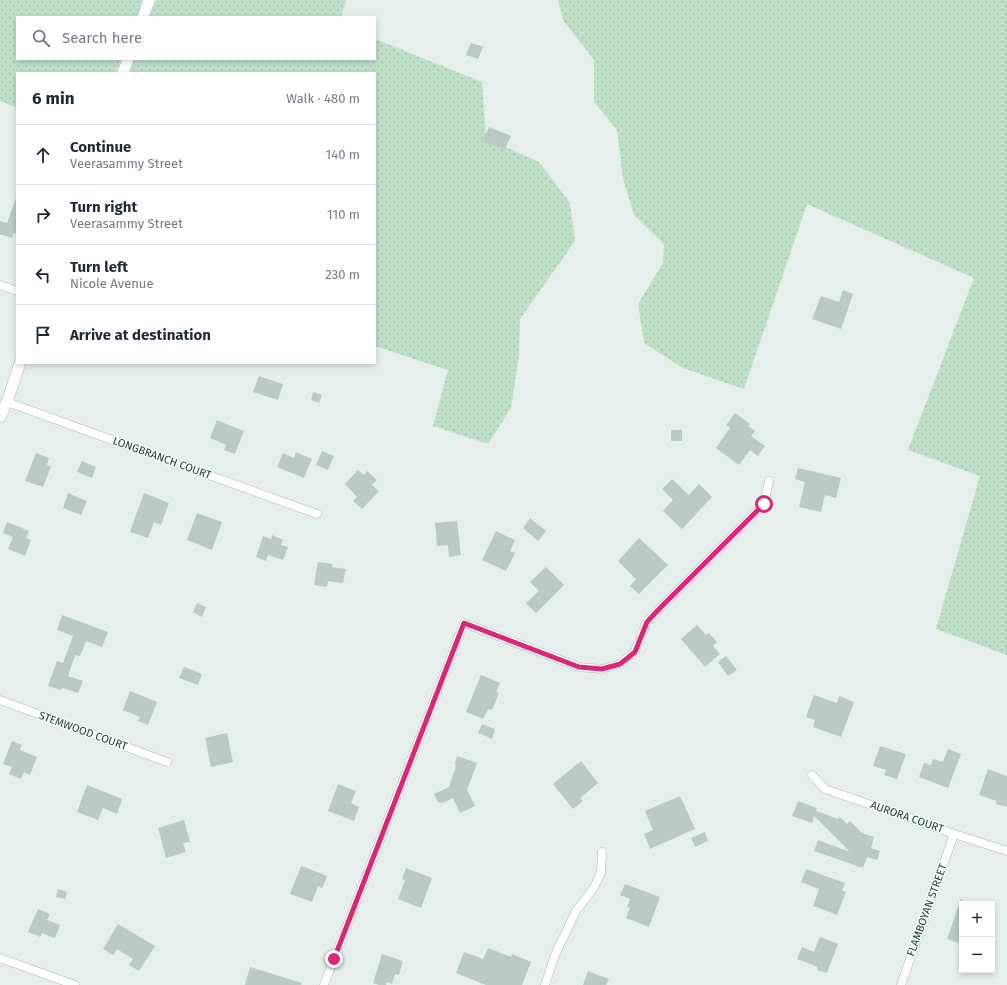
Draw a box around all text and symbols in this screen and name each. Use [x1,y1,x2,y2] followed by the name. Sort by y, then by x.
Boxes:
[16,16,376,60] search box
[30,27,52,49] icon: search
[62,29,142,47] text: Search here
[32,88,75,109] text: 6 min
[286,91,360,106] text: Walk · 480 m
[70,138,131,156] text: Continue
[32,144,54,166] icon: ahead
[326,147,360,162] text: 140 m
[70,156,183,171] text: Veerasammy Street
[70,198,137,216] text: Turn right
[32,204,54,226] icon: right
[327,207,360,222] text: 110 m
[70,216,183,231] text: Veerasammy Street
[70,258,128,276] text: Turn left
[32,264,54,286] icon: left
[325,267,360,282] text: 230 m
[70,276,154,291] text: Nicole Avenue
[32,324,54,346] icon: arrive
[70,326,211,344] text: Arrive at destination
[111,434,213,482] street label: LONGBRANCH COURT
[755,495,773,513] route start
[37,709,129,753] street label: STEMWOOD COURT
[869,798,946,836] street label: AURORA COURT
[904,862,950,958] street label: FLAMBOYAN STREET
[959,901,995,973] map controls
[959,901,995,937] button: +
[959,937,995,973] button: −
[325,950,343,968] route end

